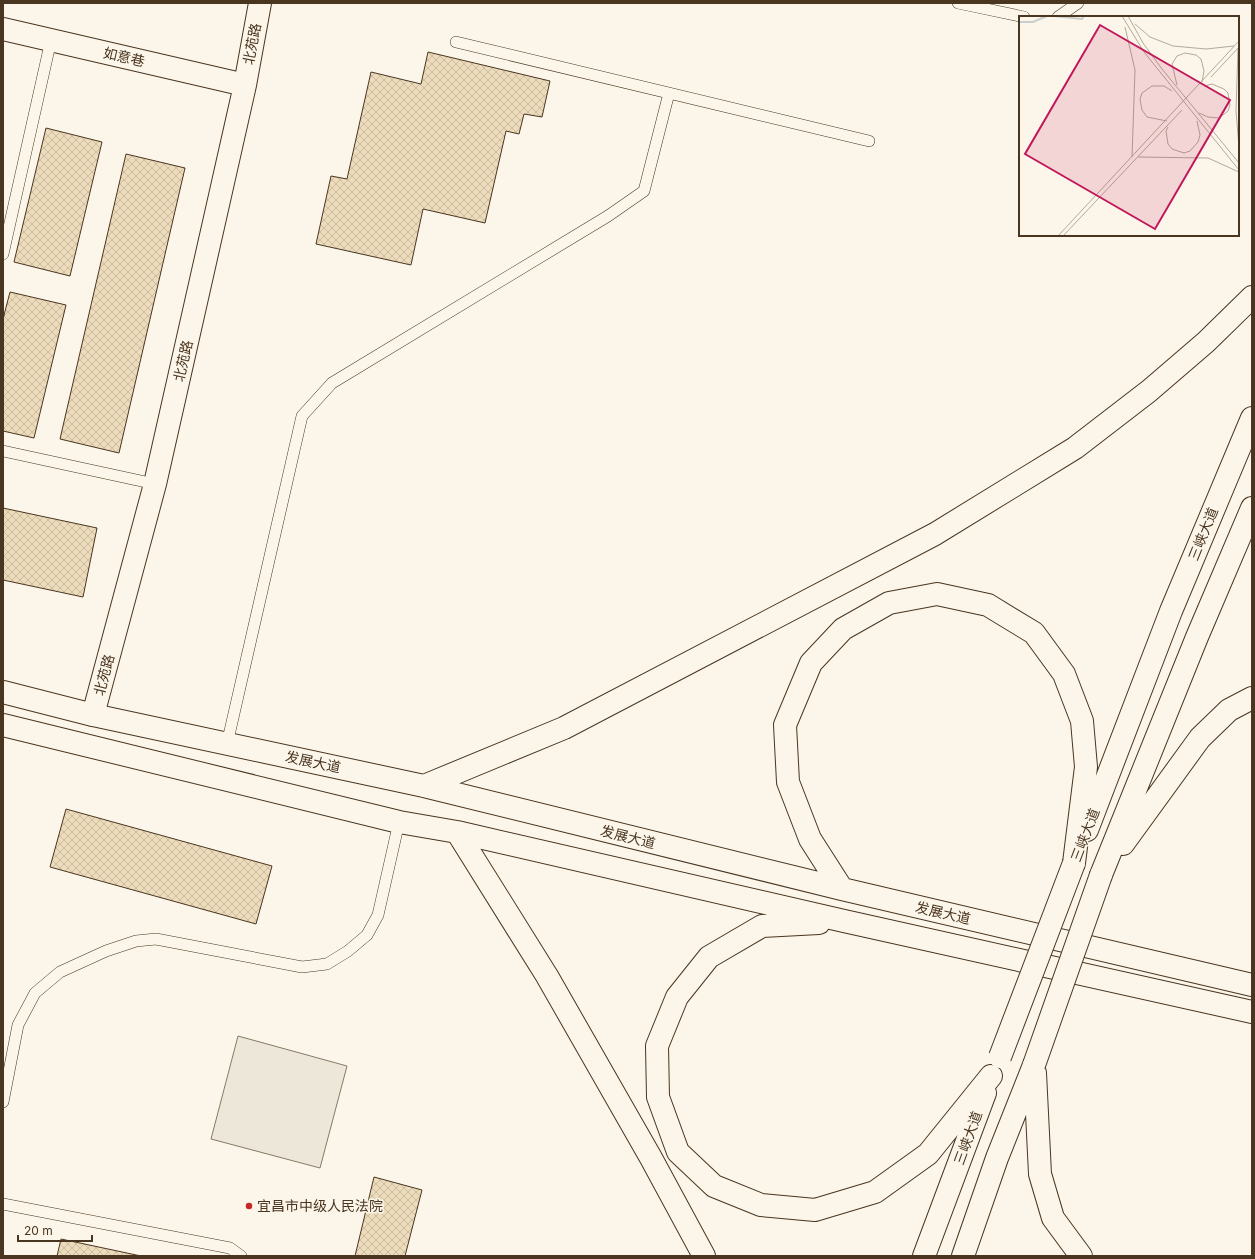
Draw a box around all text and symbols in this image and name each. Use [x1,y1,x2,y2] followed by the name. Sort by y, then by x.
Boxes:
[1019,16,1239,236] inset map
[239,22,264,66] street label: 北苑路
[102,44,146,70] street label: 如意巷
[170,339,196,383] street label: 北苑路
[1184,505,1221,563] street label: 三峡大道
[90,652,117,697] street label: 北苑路
[284,747,342,776] street label: 发展大道
[1067,806,1103,864] street label: 三峡大道
[599,821,657,852] street label: 发展大道
[914,898,972,927] street label: 发展大道
[950,1109,985,1167] street label: 三峡大道
[257,1197,383,1214] place label: 宜昌市中级人民法院
[244,1201,254,1211] marker: 宜昌市中级人民法院
[18,1217,92,1243] scale bar
[24,1223,53,1238] text: 20 m

